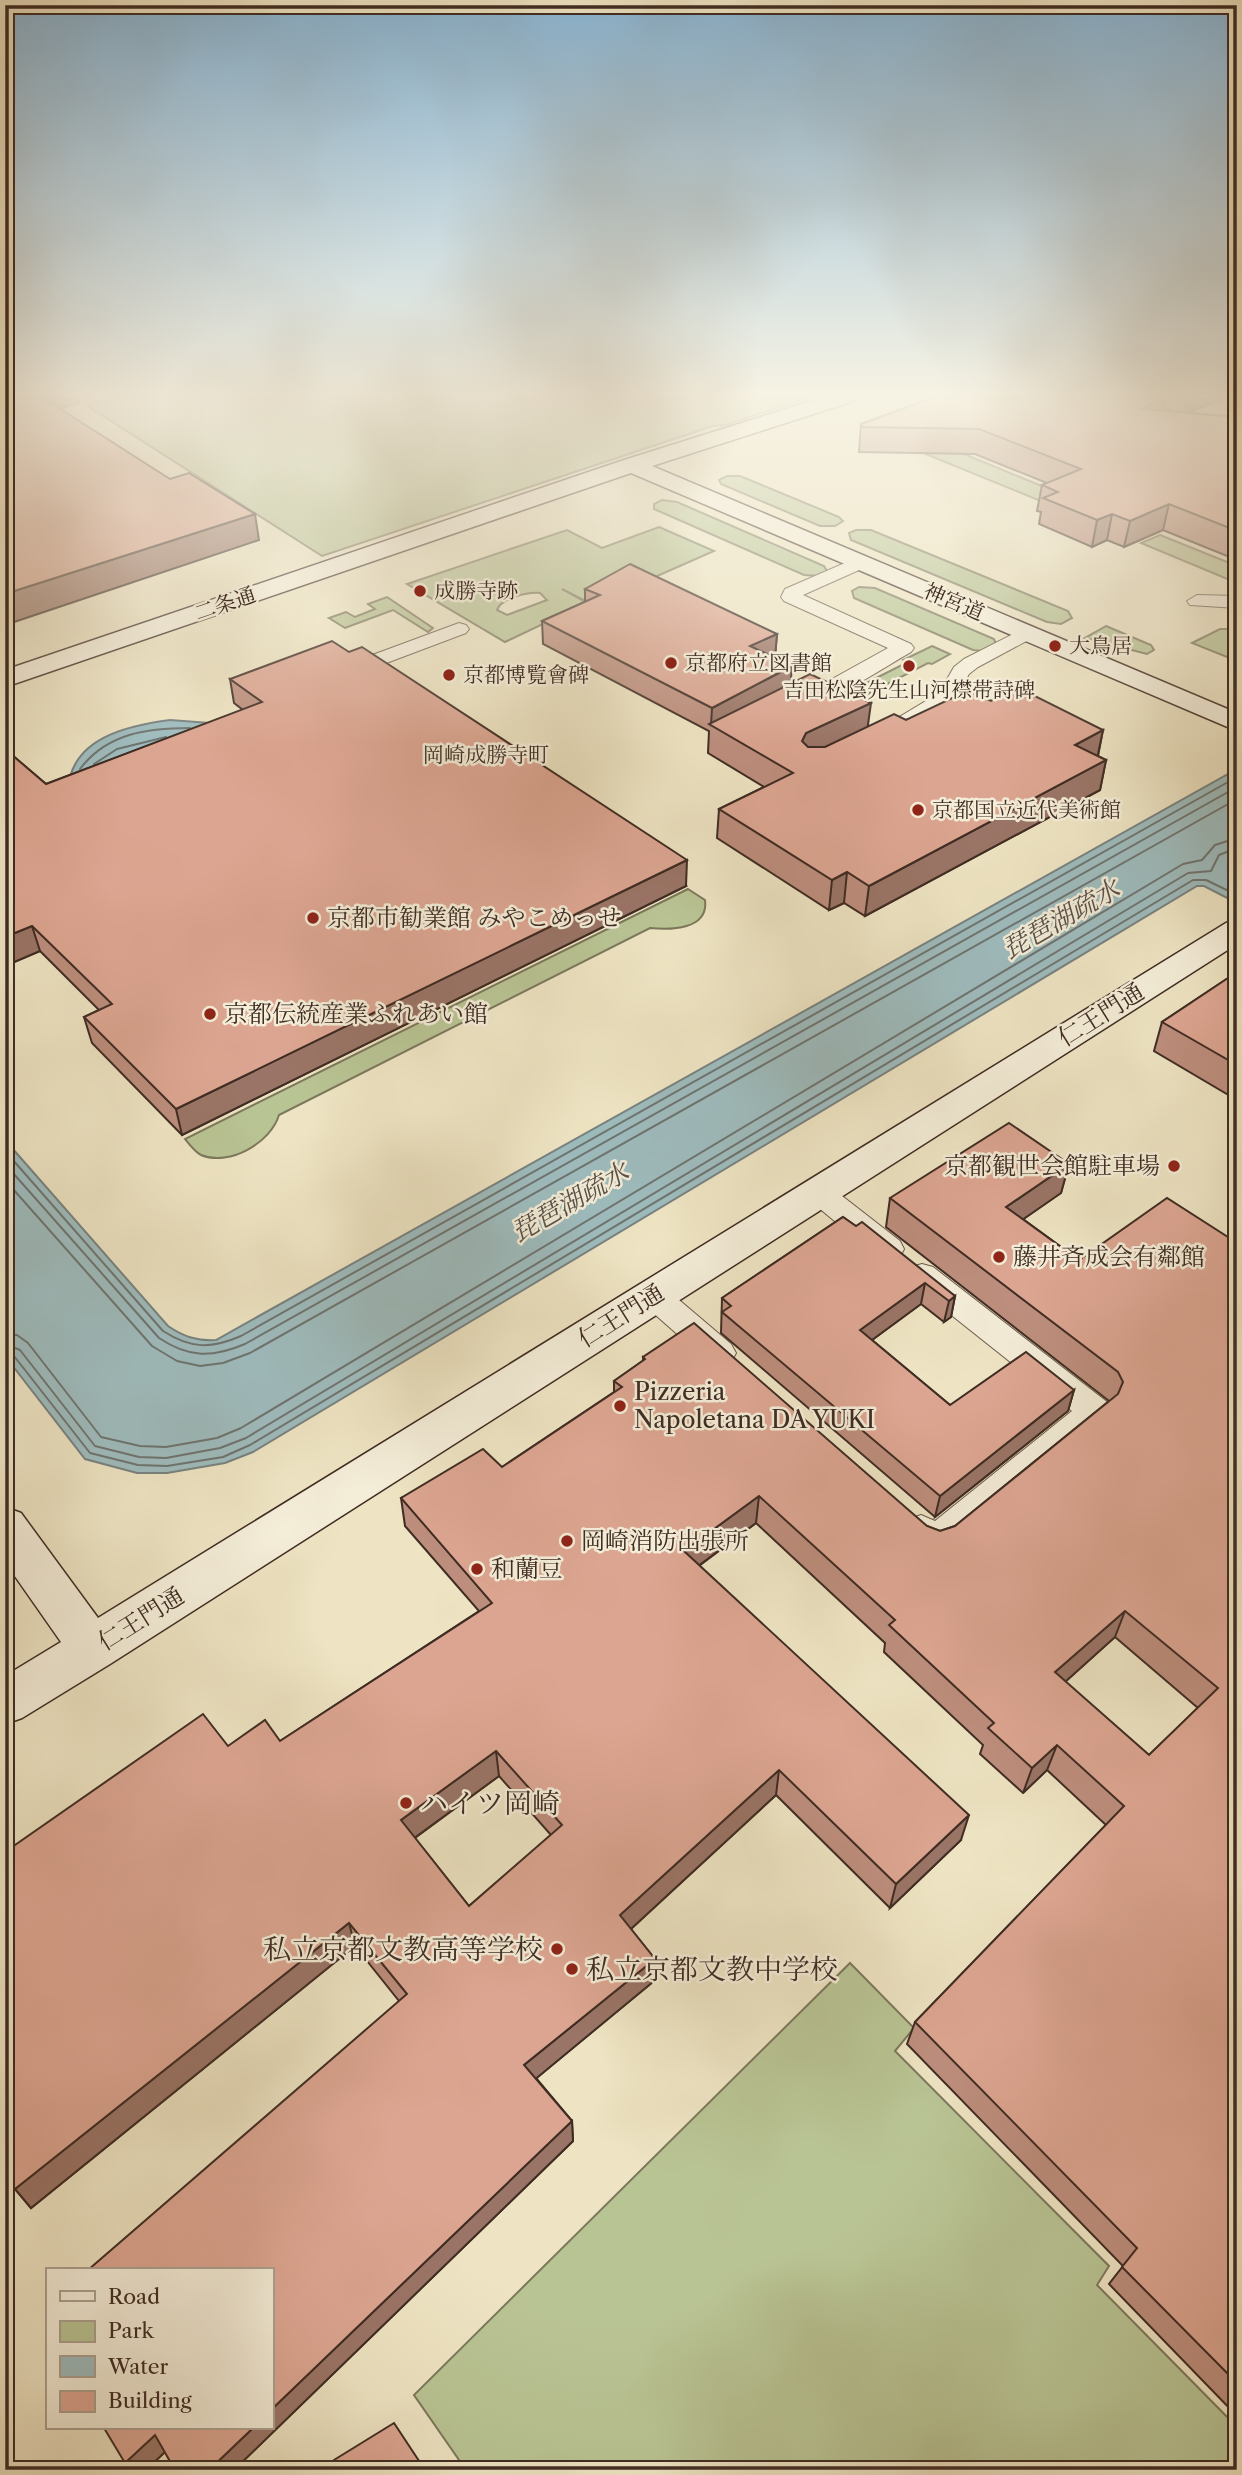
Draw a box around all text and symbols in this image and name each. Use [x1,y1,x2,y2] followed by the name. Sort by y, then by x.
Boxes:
[434,578,518,603] place label: 成勝寺跡
[920,578,988,625] street label: 神宮道
[191,581,259,626] street label: 二条通
[412,583,428,599] marker: 成勝寺跡
[1069,633,1132,658] place label: 大鳥居
[1047,638,1063,654] marker: 大鳥居
[685,650,832,675] place label: 京都府立図書館
[663,655,679,671] marker: 京都府立図書館
[901,658,917,674] marker: 吉田松陰先生山河襟帯詩碑
[463,662,589,687] place label: 京都博覧會碑
[441,667,457,683] marker: 京都博覧會碑
[783,677,1035,702] place label: 吉田松陰先生山河襟帯詩碑
[423,742,549,767] district label: 岡崎成勝寺町
[932,797,1121,822] place label: 京都国立近代美術館
[910,802,926,818] marker: 京都国立近代美術館
[997,871,1128,965] water label: 琵琶湖疏水
[327,903,621,932] place label: 京都市勧業館 みやこめっせ
[305,910,321,926] marker: 京都市勧業館 みやこめっせ
[1052,977,1149,1052] street label: 仁王門通
[224,999,488,1028] place label: 京都伝統産業ふれあい館
[202,1006,218,1022] marker: 京都伝統産業ふれあい館
[944,1151,1160,1180] place label: 京都観世会館駐車場
[506,1154,637,1248] water label: 琵琶湖疏水
[1166,1158,1182,1174] marker: 京都観世会館駐車場
[1013,1242,1205,1271] place label: 藤井斉成会有鄰館
[991,1249,1007,1265] marker: 藤井斉成会有鄰館
[572,1278,669,1353] street label: 仁王門通
[634,1377,875,1434] place label: Pizzeria Napoletana DA YUKI
[612,1398,628,1414] marker: Pizzeria Napoletana DA YUKI
[581,1526,749,1555] place label: 岡崎消防出張所
[559,1533,575,1549] marker: 岡崎消防出張所
[491,1554,563,1583] place label: 和蘭豆
[469,1561,485,1577] marker: 和蘭豆
[92,1581,189,1656] street label: 仁王門通
[420,1786,560,1820] place label: ハイツ岡崎
[398,1795,414,1811] marker: ハイツ岡崎
[263,1932,543,1966] place label: 私立京都文教高等学校
[549,1941,565,1957] marker: 私立京都文教高等学校
[586,1952,838,1986] place label: 私立京都文教中学校
[564,1961,580,1977] marker: 私立京都文教中学校
[46,2268,273,2430] legend
[108,2284,160,2309] text: Road
[108,2318,154,2343] text: Park
[107,2354,168,2379] text: Water
[108,2388,193,2413] text: Building

